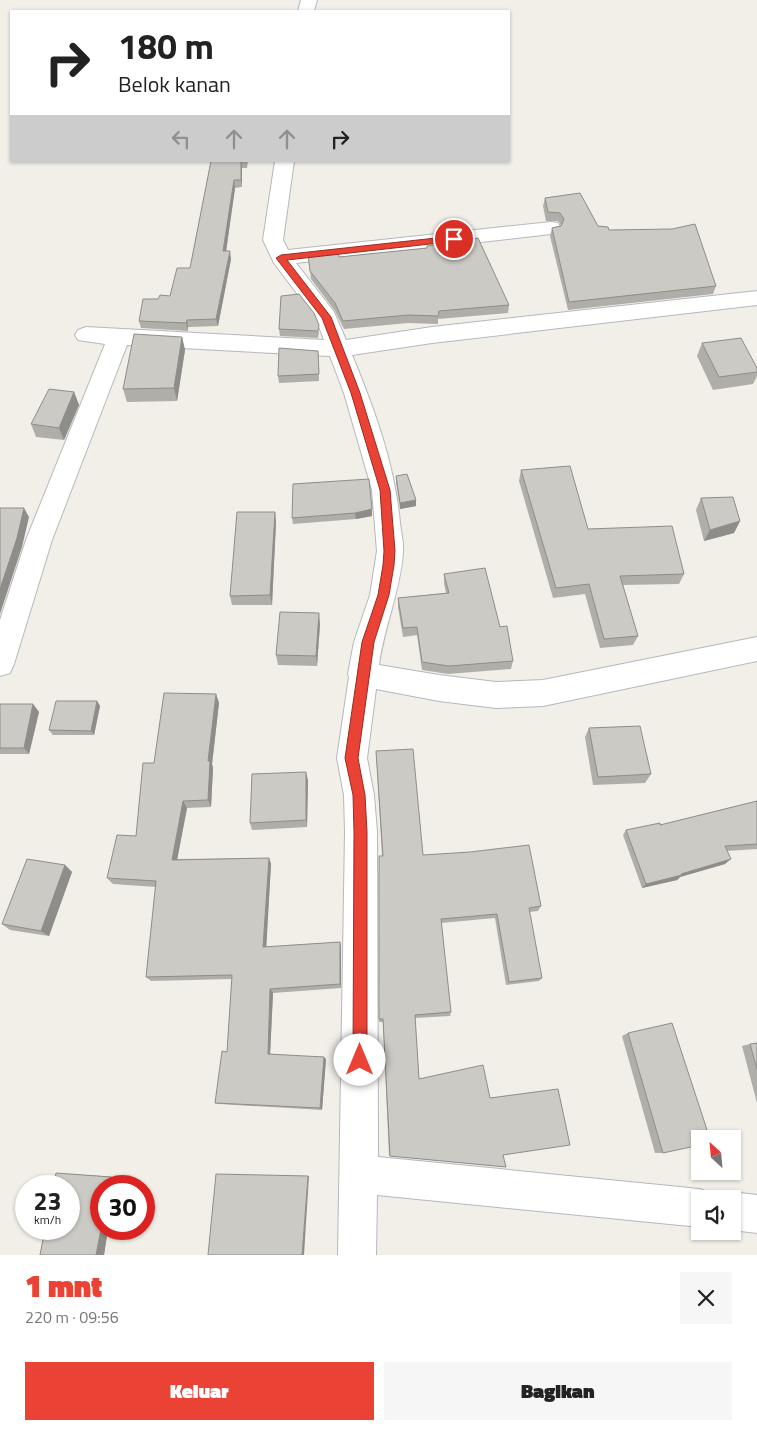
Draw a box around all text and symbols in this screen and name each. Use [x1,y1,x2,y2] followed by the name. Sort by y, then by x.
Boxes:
[118,19,214,73] text: 180 m
[35,30,100,95] icon: right
[118,67,231,101] text: Belok kanan
[167,125,195,153] icon: left
[220,125,248,153] icon: ahead
[273,125,301,153] icon: ahead
[326,125,354,153] icon: right
[433,218,475,260] pin
[440,225,468,253] icon: arrive
[333,1033,385,1085] position arrow
[691,1130,741,1180] north arrow
[691,1130,741,1240] map controls
[90,1175,155,1240] speed limit sign: 30
[33,1182,62,1220] text: 23
[691,1190,741,1240] button: sound
[34,1210,61,1229] text: km/h
[25,1263,102,1309] text: 1 mnt
[680,1272,732,1324] button: close
[25,1305,119,1329] text: 220 m · 09:56
[25,1362,374,1420] button: Keluar
[384,1362,732,1420] button: Bagikan

